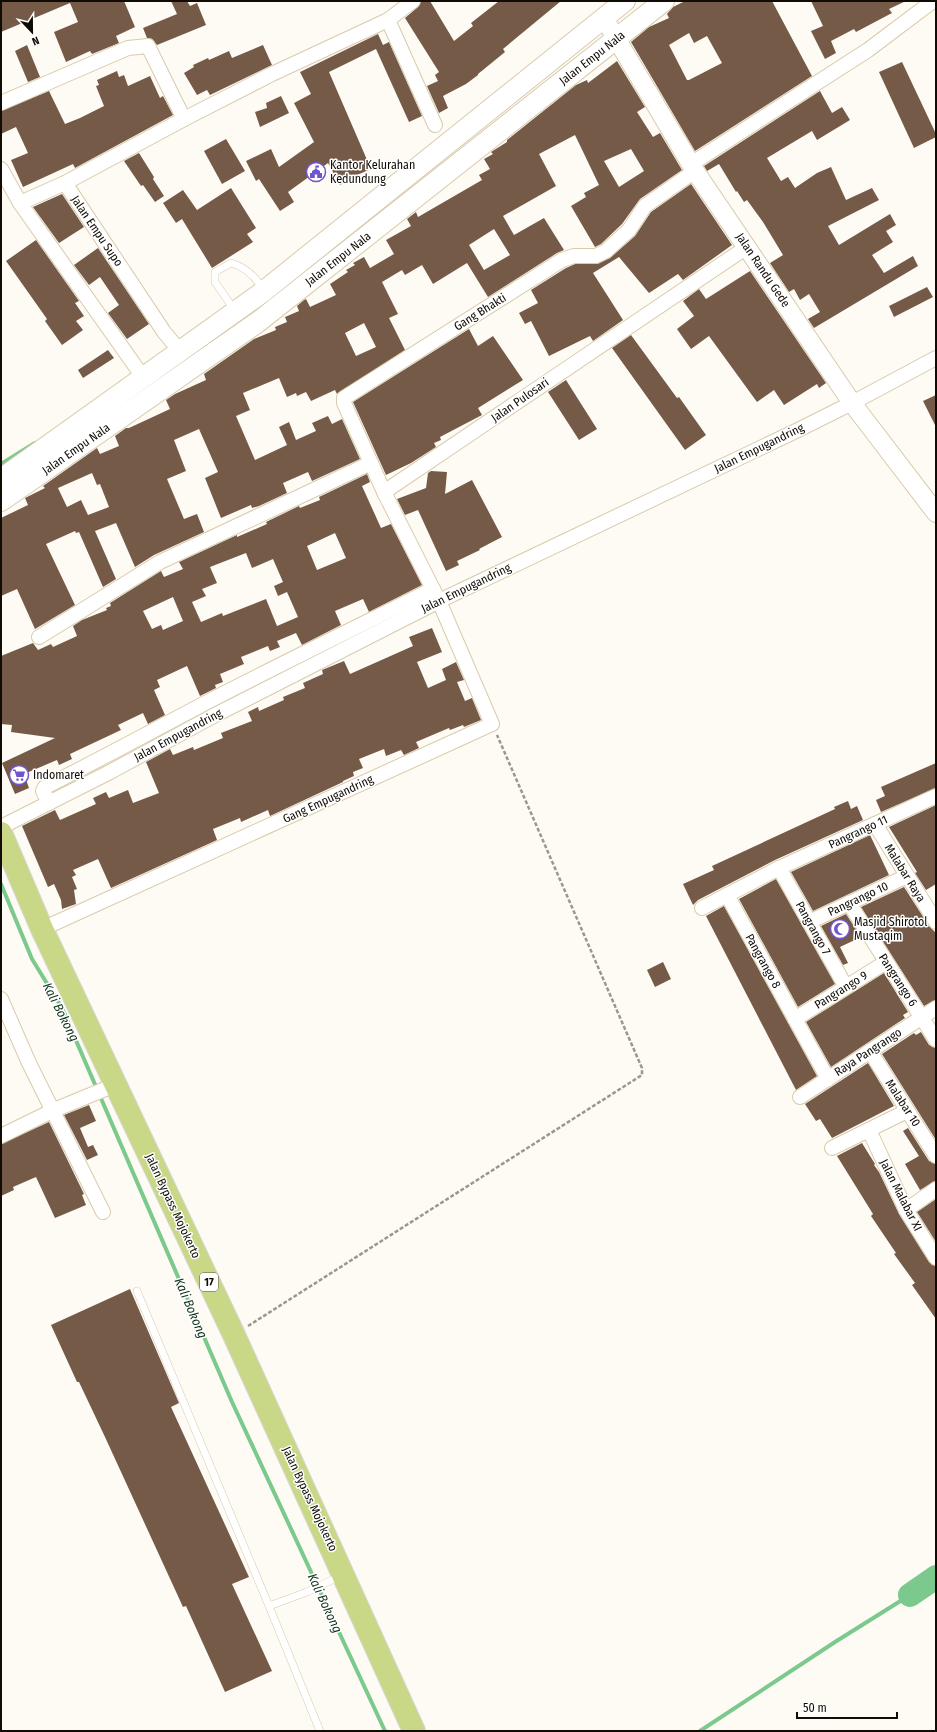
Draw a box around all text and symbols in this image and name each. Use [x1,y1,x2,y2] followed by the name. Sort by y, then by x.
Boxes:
[12,12,52,52] north arrow
[556,28,628,88] street label: Jalan Empu Nala
[30,34,41,48] text: N
[330,158,415,186] place label: Kantor Kelurahan Kedundung
[305,161,327,183] public building icon: Kantor Kelurahan Kedundung
[68,193,126,269] street label: Jalan Empu Supo
[302,229,374,289] street label: Jalan Empu Nala
[733,230,793,310] street label: Jalan Randu Gede
[451,290,509,334] street label: Gang Bhakti
[489,375,551,425] street label: Jalan Pulosari
[39,420,113,478] street label: Jalan Empu Nala
[712,420,806,476] street label: Jalan Empugandring
[419,560,513,616] street label: Jalan Empugandring
[132,706,225,764] street label: Jalan Empugandring
[8,764,30,786] supermarket icon: Indomaret
[33,768,84,782] place label: Indomaret
[281,772,376,826] street label: Gang Empugandring
[826,812,890,852] street label: Pangrango 11
[882,841,928,905] street label: Malabar Raya
[826,879,890,919] street label: Pangrango 10
[793,899,833,957] street label: Pangrango 7
[854,915,927,943] place label: Masjid Shirotol Mustaqim
[829,918,851,940] mosque icon: Masjid Shirotol Mustaqim
[742,931,784,991] street label: Pangrango 8
[876,951,920,1009] street label: Pangrango 6
[812,968,870,1012] street label: Pangrango 9
[40,980,82,1044] water label: Kali Bokong
[832,1025,904,1079] street label: Raya Pangrango
[883,1077,923,1129] street label: Malabar 10
[143,1151,203,1261] street label: Jalan Bypass Mojokerto
[877,1157,925,1233] street label: Jalan Malabar XI
[200,1273,218,1291] road number: 17
[172,1276,210,1341] water label: Kali Bokong
[280,1444,340,1554] street label: Jalan Bypass Mojokerto
[305,1571,345,1635] water label: Kali Bokong
[797,1694,897,1720] scale bar
[803,1701,827,1715] text: 50 m

